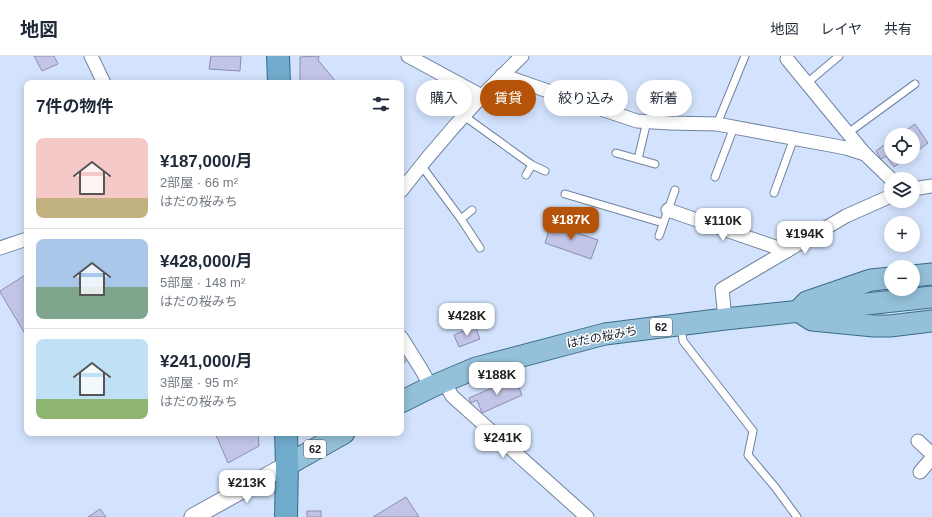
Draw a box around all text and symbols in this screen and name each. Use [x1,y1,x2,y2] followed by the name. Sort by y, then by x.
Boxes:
[20,19,58,40] text: 地図
[770,21,798,37] text: 地図
[820,21,862,37] text: レイヤ
[884,21,912,37] text: 共有
[416,80,472,116] chip: 購入
[480,80,536,116] chip: 賃貸
[544,80,628,116] chip: 絞り込み
[636,80,692,116] chip: 新着
[370,93,392,115] icon: filters
[36,97,113,116] text: 7件の物件
[884,128,920,296] map controls
[884,128,920,164] button: locate
[160,152,253,171] text: ¥187,000/月
[68,154,116,202] icon: home
[884,172,920,208] button: layers
[160,175,238,190] text: 2部屋 · 66 m²
[160,194,238,209] text: はだの桜みち
[543,207,599,241] pin: ¥187K
[695,208,751,242] pin: ¥110K
[552,212,590,227] text: ¥187K
[704,213,742,228] text: ¥110K
[884,216,920,252] button: +
[777,221,833,255] pin: ¥194K
[786,226,824,241] text: ¥194K
[160,252,253,271] text: ¥428,000/月
[68,255,116,303] icon: home
[884,260,920,296] button: −
[160,275,245,290] text: 5部屋 · 148 m²
[160,294,238,309] text: はだの桜みち
[439,303,495,337] pin: ¥428K
[448,308,486,323] text: ¥428K
[650,318,672,336] road number: 62
[565,323,639,351] street label: はだの桜みち
[160,352,253,371] text: ¥241,000/月
[68,355,116,403] icon: home
[469,362,525,396] pin: ¥188K
[478,367,516,382] text: ¥188K
[160,375,238,390] text: 3部屋 · 95 m²
[160,394,238,409] text: はだの桜みち
[475,425,531,459] pin: ¥241K
[484,430,522,445] text: ¥241K
[304,440,326,458] road number: 62
[219,470,275,504] pin: ¥213K
[228,475,266,490] text: ¥213K

